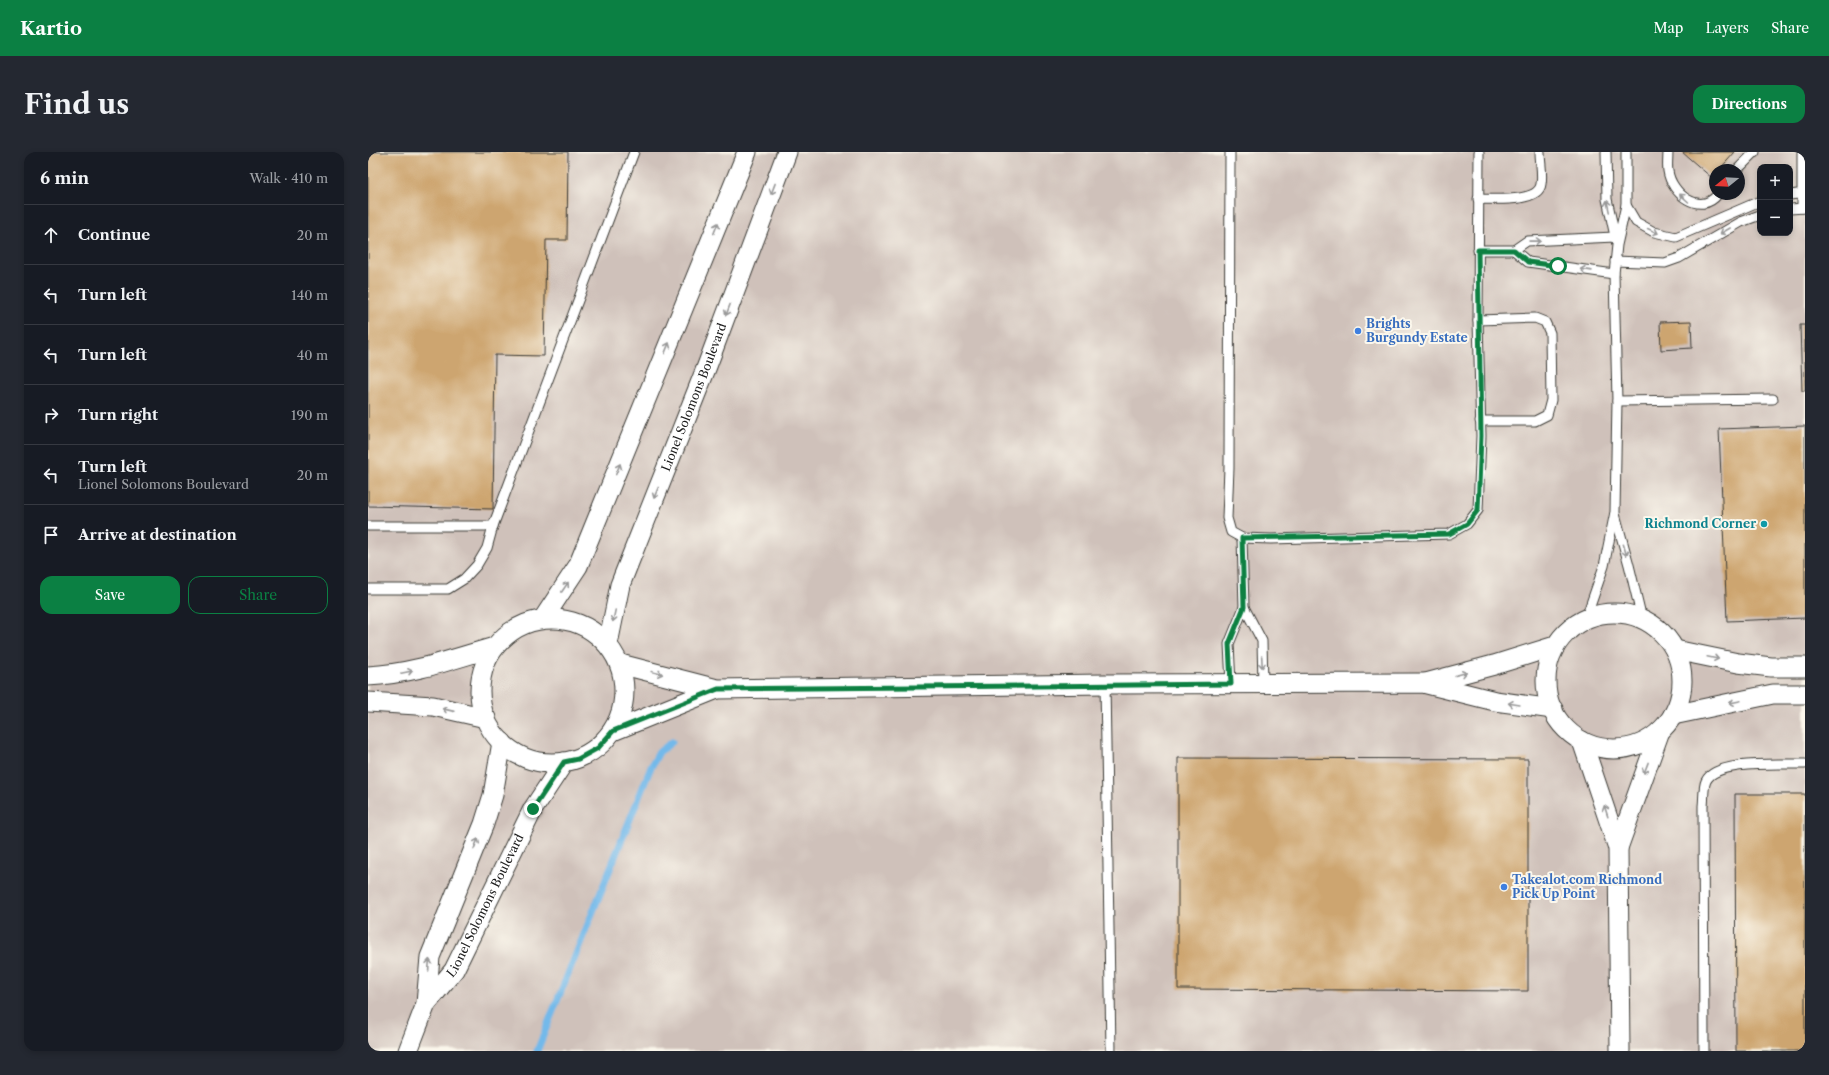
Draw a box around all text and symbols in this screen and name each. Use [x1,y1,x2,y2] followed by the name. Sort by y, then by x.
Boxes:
[20,17,82,40] text: Kartio
[1653,19,1683,37] text: Map
[1705,19,1749,37] text: Layers
[1771,19,1809,37] text: Share
[1693,85,1805,123] button: Directions
[24,87,129,121] text: Find us
[1709,164,1745,200] north arrow
[1757,164,1793,236] map controls
[1757,164,1793,200] button: +
[40,168,89,188] text: 6 min
[250,170,328,186] text: Walk · 410 m
[769,182,777,194] one-way arrow
[1679,193,1690,202] one-way arrow
[1604,200,1612,213] one-way arrow
[1757,200,1793,236] button: −
[713,222,720,234] one-way arrow
[40,224,62,246] icon: ahead
[78,225,150,244] text: Continue
[297,227,328,243] text: 20 m
[1719,227,1731,235] one-way arrow
[1647,228,1659,235] one-way arrow
[1528,237,1541,244] one-way arrow
[1549,257,1567,275] route start
[1580,266,1593,274] one-way arrow
[40,284,62,306] icon: left
[78,285,147,304] text: Turn left
[291,287,328,303] text: 140 m
[723,304,731,316] one-way arrow
[1366,316,1468,345] place label: Brights Burgundy Estate
[658,320,730,473] street label: Lionel Solomons Boulevard
[1353,326,1363,336] marker: Brights Burgundy Estate
[664,343,671,355] one-way arrow
[40,344,62,366] icon: left
[78,345,147,364] text: Turn left
[297,347,328,363] text: 40 m
[40,404,62,426] icon: right
[78,405,158,424] text: Turn right
[291,407,328,423] text: 190 m
[78,457,147,476] text: Turn left
[615,463,622,475] one-way arrow
[40,464,62,486] icon: left
[297,467,328,483] text: 20 m
[78,476,249,492] text: Lionel Solomons Boulevard
[652,487,660,499] one-way arrow
[1644,516,1756,531] place label: Richmond Corner
[1759,519,1769,529] marker: Richmond Corner
[40,524,62,546] icon: arrive
[78,525,237,544] text: Arrive at destination
[1622,543,1629,556] one-way arrow
[40,576,180,614] button: Save
[188,576,328,614] button: Share
[560,581,569,592] one-way arrow
[609,609,617,622] one-way arrow
[1706,654,1719,662] one-way arrow
[1259,655,1266,668] one-way arrow
[400,667,413,675] one-way arrow
[1454,669,1467,677] one-way arrow
[651,670,664,678] one-way arrow
[1729,698,1742,706] one-way arrow
[1508,699,1521,707] one-way arrow
[442,705,455,713] one-way arrow
[1641,761,1649,773] one-way arrow
[524,800,542,818] route end
[1602,805,1609,818] one-way arrow
[443,831,527,980] street label: Lionel Solomons Boulevard
[472,839,480,851] one-way arrow
[1512,872,1662,901] place label: Takealot.com Richmond Pick Up Point
[1499,882,1509,892] marker: Takealot.com Richmond Pick Up Point
[426,959,433,972] one-way arrow

